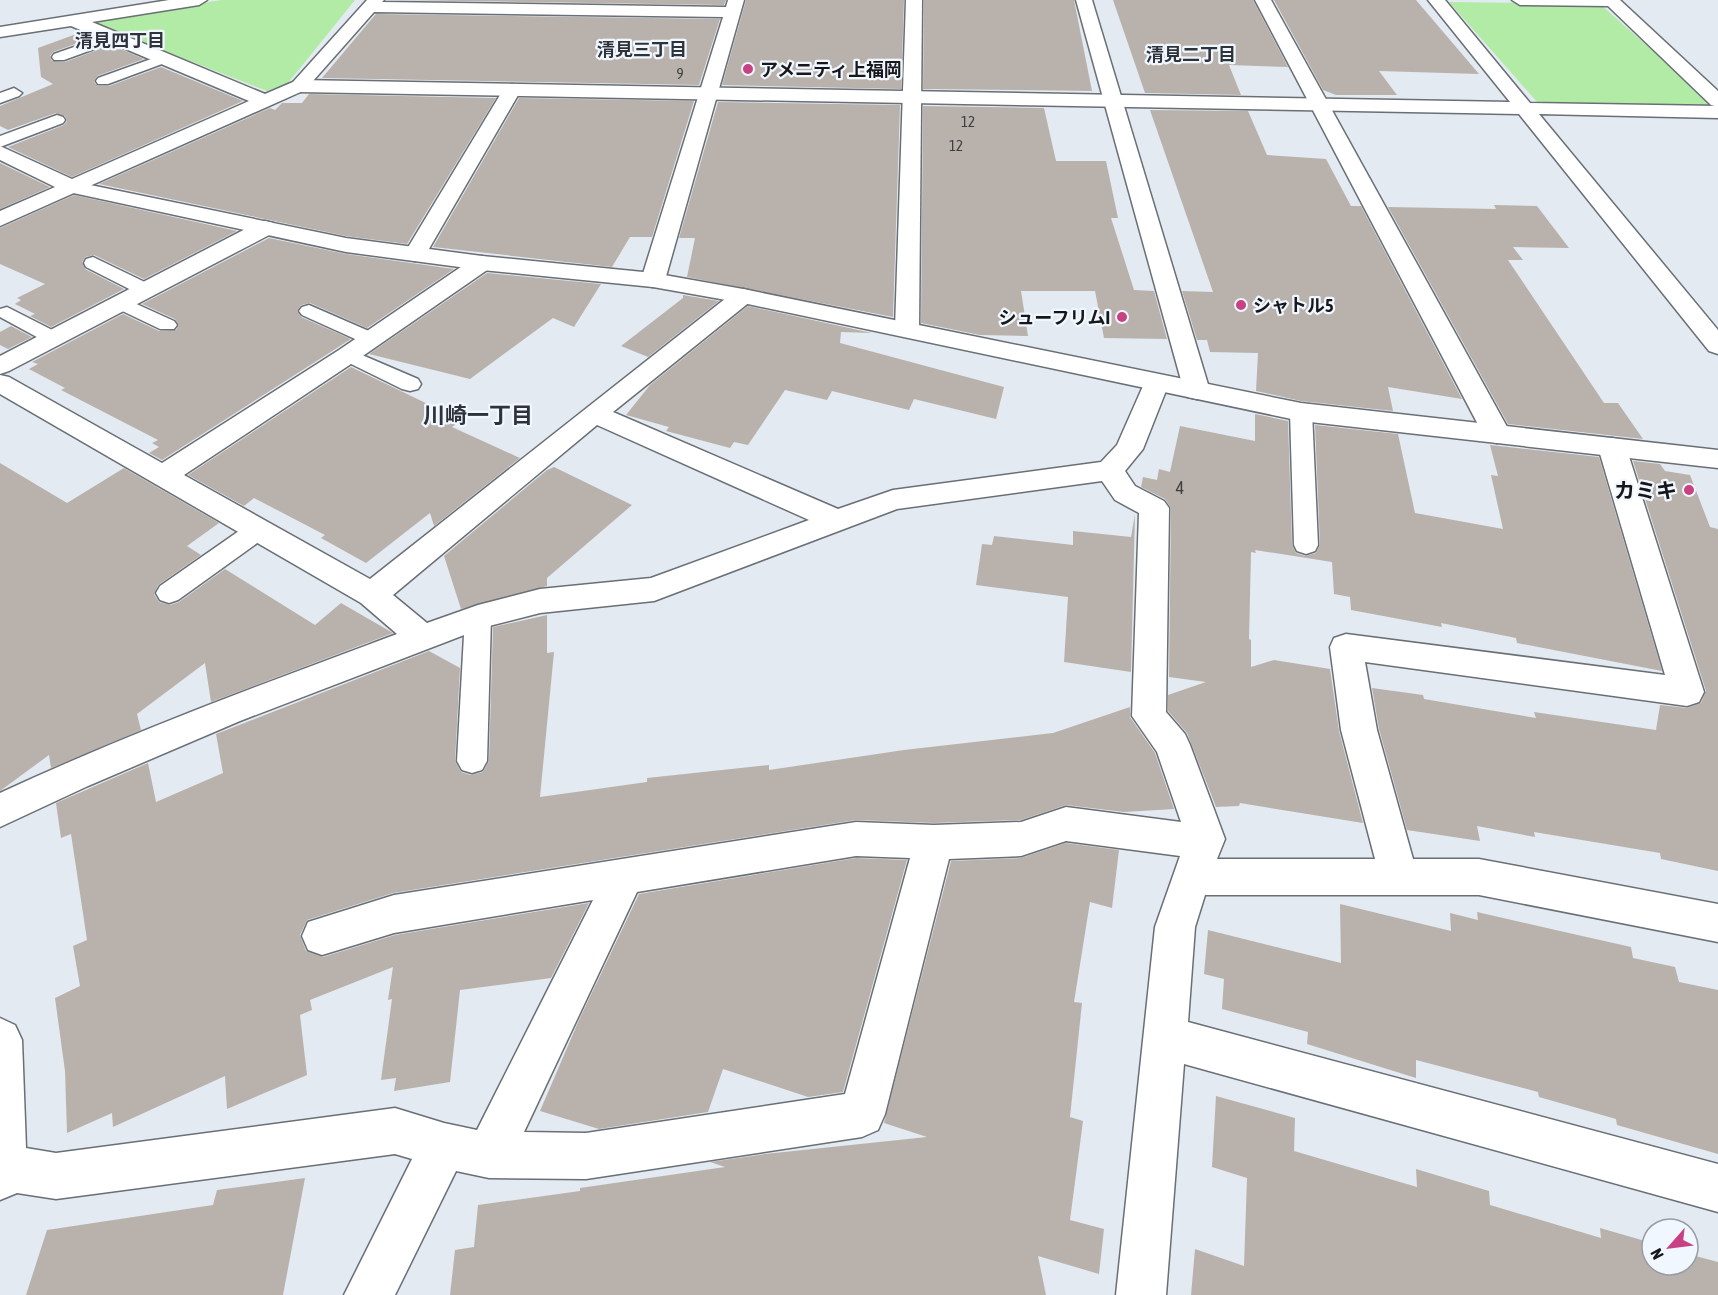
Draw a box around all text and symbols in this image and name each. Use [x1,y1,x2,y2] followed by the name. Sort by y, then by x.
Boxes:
[75,30,165,51] district label: 清見四丁目
[597,39,687,60] district label: 清見三丁目
[1146,44,1236,65] district label: 清見二丁目
[760,59,902,80] place label: アメニティ上福岡
[741,62,755,76] marker: アメニティ上福岡
[676,65,684,82] house number: 9
[961,113,975,130] house number: 12
[949,137,963,154] house number: 12
[1253,295,1333,316] place label: シャトル5
[1234,298,1248,312] marker: シャトル5
[998,307,1110,328] place label: シューフリムI
[1115,310,1129,324] marker: シューフリムI
[423,402,533,428] district label: 川崎一丁目
[1176,477,1184,498] house number: 4
[1614,478,1677,502] place label: カミキ
[1682,483,1696,497] marker: カミキ
[1640,1217,1700,1277] north arrow
[1647,1246,1667,1262] text: N

